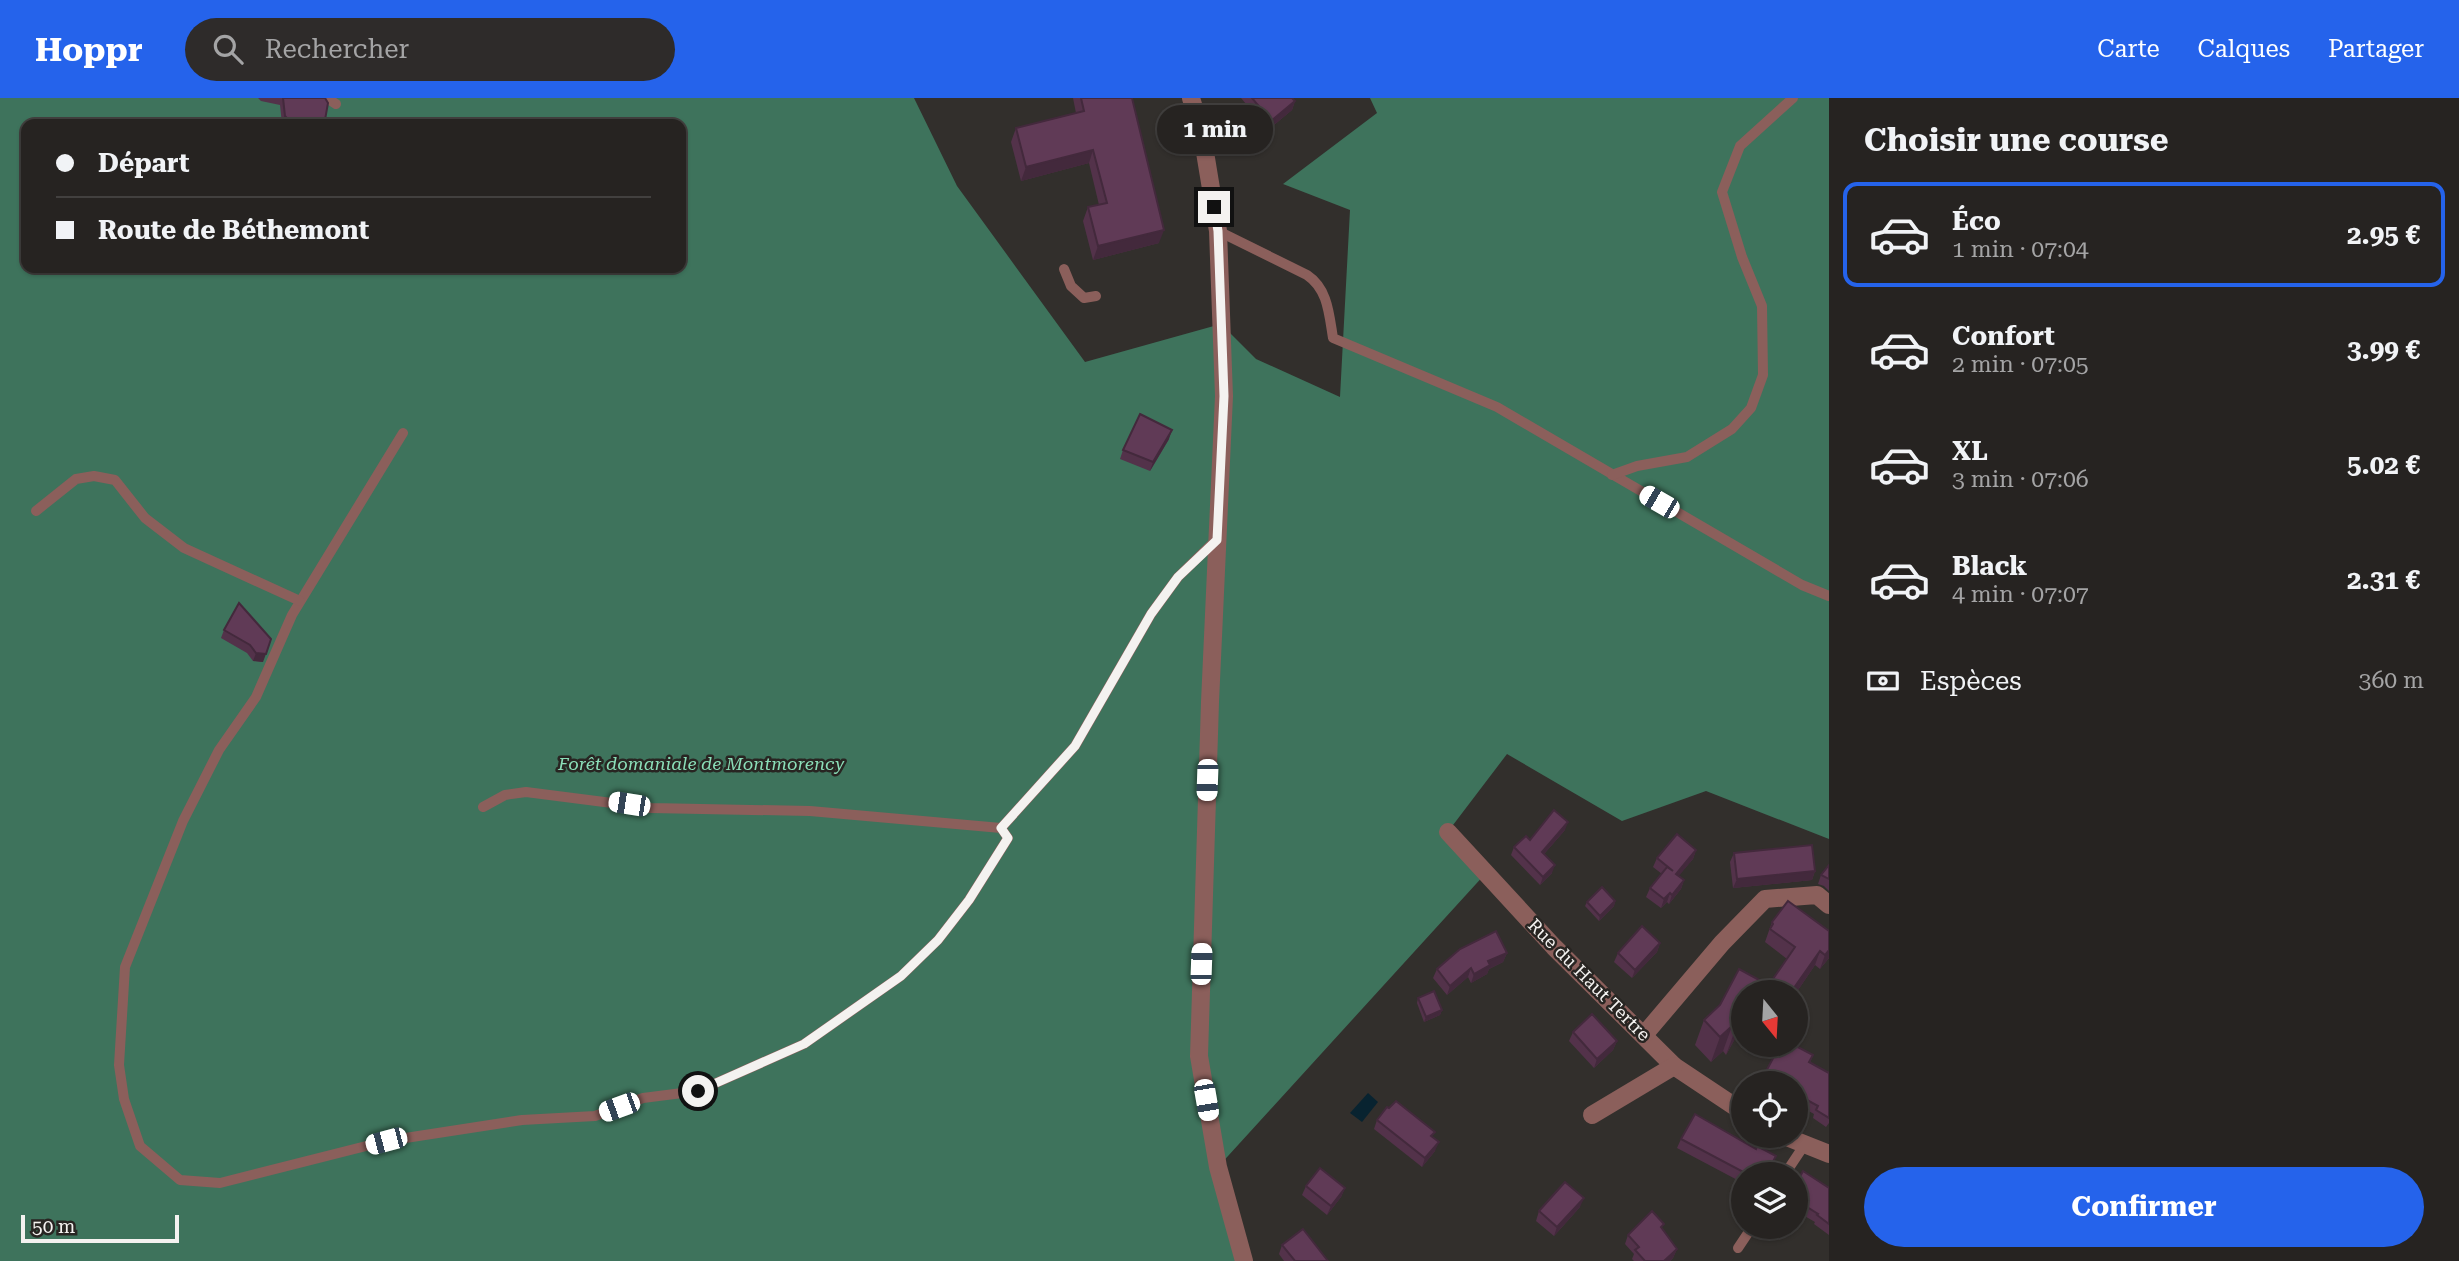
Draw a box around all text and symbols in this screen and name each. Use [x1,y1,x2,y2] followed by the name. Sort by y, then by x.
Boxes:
[185,18,675,81] search box
[35,30,143,69] text: Hoppr
[209,30,247,68] icon: search
[265,34,409,64] text: Rechercher
[2097,35,2160,63] text: Carte
[2198,35,2290,63] text: Calques
[2328,35,2424,63] text: Partager
[1156,105,1272,154] callout: 1 min
[1183,116,1247,143] text: 1 min
[1864,121,2168,159] text: Choisir une course
[98,148,190,178] text: Départ
[1198,191,1230,223] route end
[1868,203,1931,266] icon: car
[1952,206,2001,236] text: Éco
[98,215,369,245] text: Route de Béthemont
[2347,220,2420,250] text: 2.95 €
[1952,236,2089,263] text: 1 min · 07:04
[1868,318,1931,381] icon: car
[1952,321,2055,351] text: Confort
[2347,335,2420,365] text: 3.99 €
[1952,351,2089,378] text: 2 min · 07:05
[1868,433,1931,496] icon: car
[1952,436,1988,466] text: XL
[2347,450,2420,480] text: 5.02 €
[1952,466,2089,493] text: 3 min · 07:06
[1636,482,1683,522] car
[1868,548,1931,611] icon: car
[1952,551,2027,581] text: Black
[2347,565,2420,595] text: 2.31 €
[1952,581,2089,608] text: 4 min · 07:07
[1864,662,1902,700] icon: cash
[1920,666,2022,696] text: Espèces
[2359,667,2424,694] text: 360 m
[557,753,845,774] park label: Forêt domaniale de Montmorency
[1196,759,1219,801] car
[607,790,652,818] car
[1524,914,1655,1045] street label: Rue du Haut Tertre
[1190,943,1213,985] car
[1731,980,1808,1057] north arrow
[1731,980,1808,1239] map controls
[1731,1071,1808,1148] button: locate
[682,1075,714,1107] route start
[1193,1077,1220,1123] car
[596,1090,643,1124] car
[363,1125,410,1157] car
[1731,1162,1808,1239] button: layers
[1864,1167,2424,1247] button: Confirmer
[21,1212,178,1244] scale bar
[32,1215,75,1238] text: 50 m

